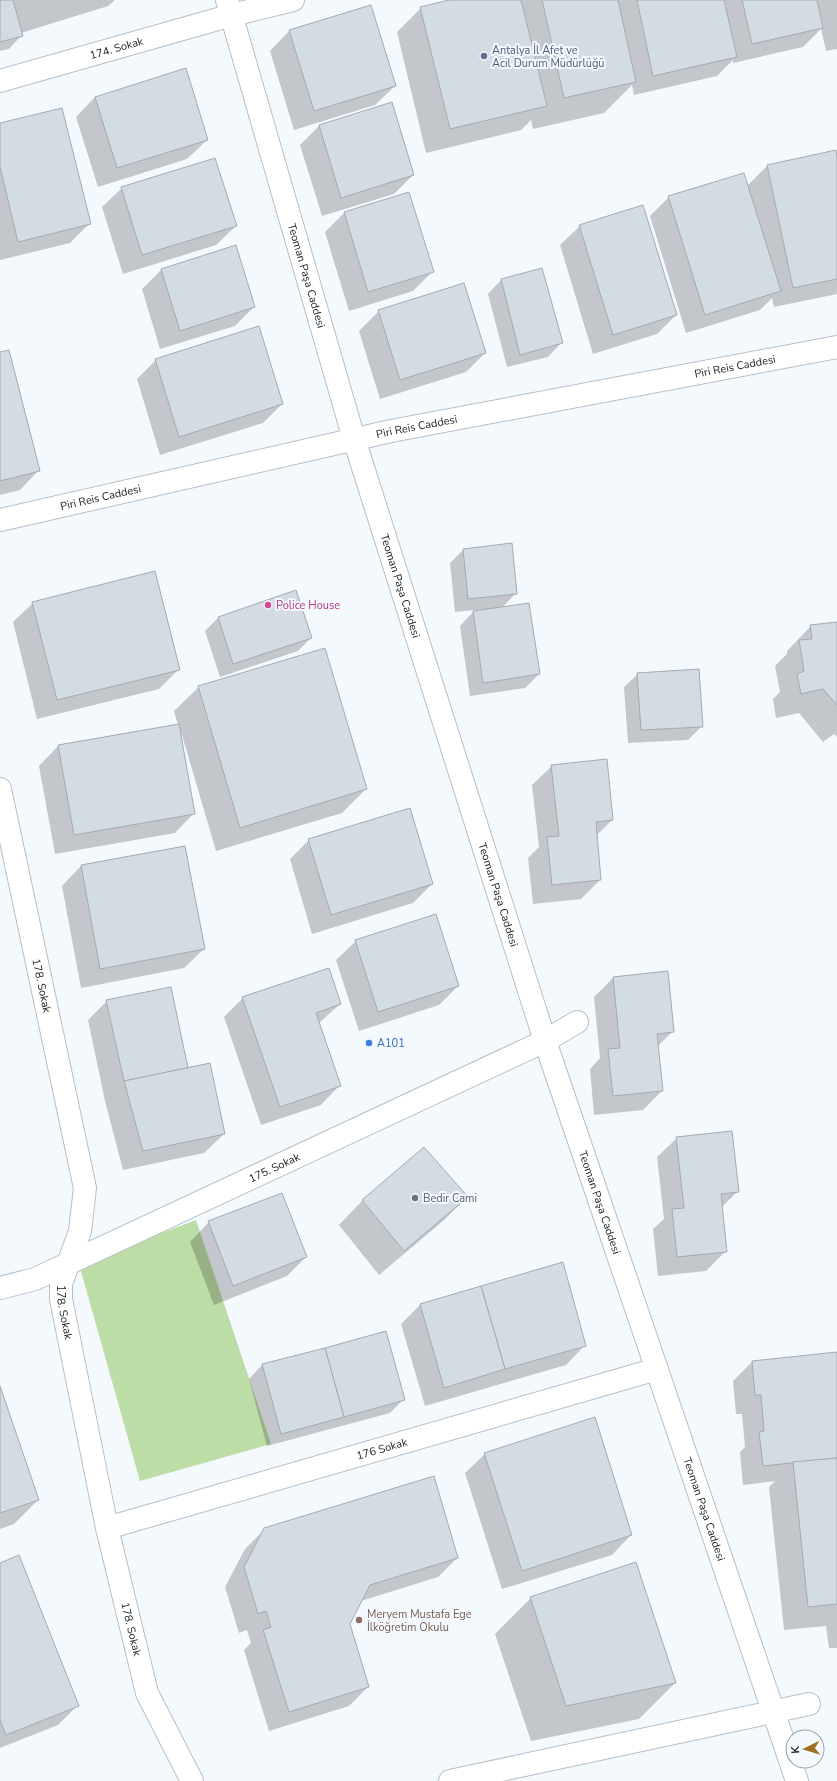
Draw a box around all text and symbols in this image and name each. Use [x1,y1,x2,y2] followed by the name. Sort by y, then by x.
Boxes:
[88,34,145,63] street label: 174. Sokak
[492,43,605,71] place label: Antalya İl Afet ve Acil Durum Müdürlüğü
[479,51,489,61] marker: Antalya İl Afet ve Acil Durum Müdürlüğü
[284,222,329,330] street label: Teoman Paşa Caddesi
[693,352,777,382] street label: Piri Reis Caddesi
[375,412,458,442] street label: Piri Reis Caddesi
[59,481,142,514] street label: Piri Reis Caddesi
[377,532,424,640] street label: Teoman Paşa Caddesi
[276,598,340,613] place label: Police House
[263,600,273,610] marker: Police House
[475,841,522,949] street label: Teoman Paşa Caddesi
[28,957,55,1015] street label: 178. Sokak
[377,1036,405,1051] place label: A101
[364,1038,374,1048] marker: A101
[246,1149,303,1186] street label: 175. Sokak
[575,1149,624,1256] street label: Teoman Paşa Caddesi
[423,1191,477,1206] place label: Bedir Cami
[410,1193,420,1203] marker: Bedir Cami
[53,1285,76,1341] street label: 178. Sokak
[355,1434,410,1464] street label: 176 Sokak
[679,1456,728,1563] street label: Teoman Paşa Caddesi
[117,1601,145,1658] street label: 178. Sokak
[367,1607,472,1635] place label: Meryem Mustafa Ege İlköğretim Okulu
[354,1615,364,1625] marker: Meryem Mustafa Ege İlköğretim Okulu
[785,1729,825,1769] north arrow
[788,1745,803,1754] text: K

